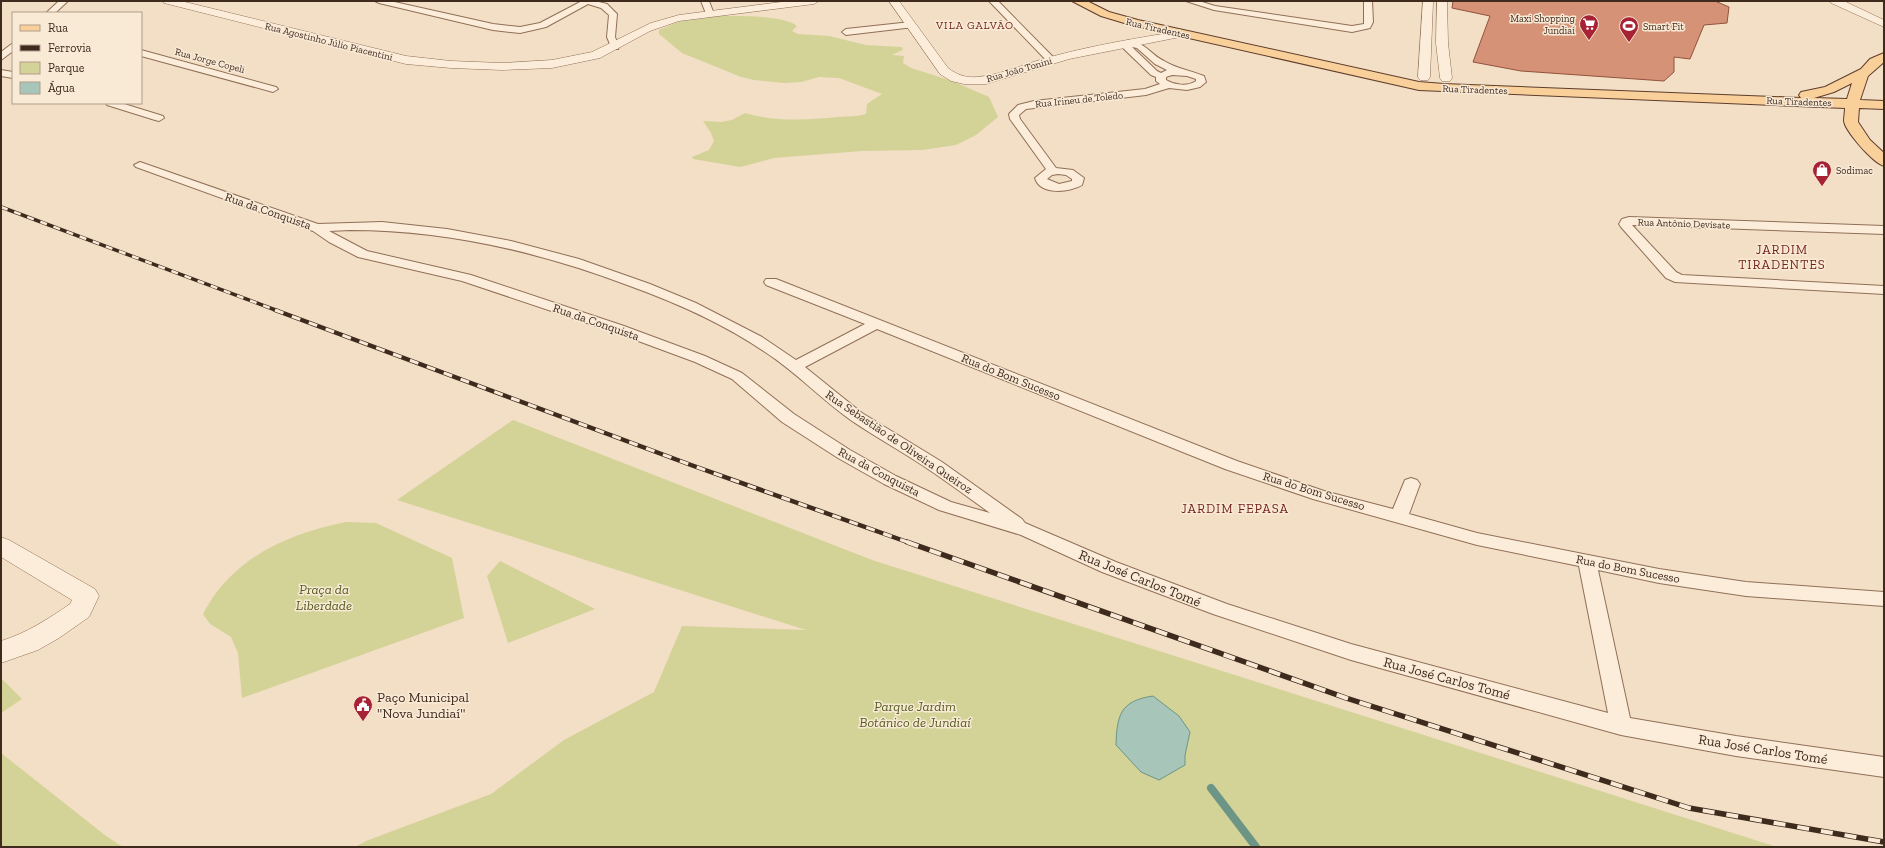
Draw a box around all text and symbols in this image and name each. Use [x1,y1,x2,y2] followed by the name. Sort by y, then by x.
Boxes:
[12,12,142,104] legend
[1510,13,1576,37] place label: Maxi Shopping Jundiaí
[1578,13,1600,41] supermarket icon: Maxi Shopping Jundiaí
[1618,15,1640,43] sports icon: Smart Fit
[1125,16,1191,42] street label: Rua Tiradentes
[935,19,1014,32] district label: VILA GALVÃO
[264,20,394,64] street label: Rua Agostinho Júlio Piacentini
[48,21,68,35] text: Rua
[1643,21,1684,33] place label: Smart Fit
[48,41,92,55] text: Ferrovia
[173,46,246,76] street label: Rua Jorge Copeli
[985,55,1054,85] street label: Rua João Tonini
[48,61,85,75] text: Parque
[48,80,75,95] text: Água
[1442,83,1508,97] street label: Rua Tiradentes
[1035,89,1124,111] street label: Rua Irineu de Toledo
[1766,95,1832,109] street label: Rua Tiradentes
[1811,159,1833,187] shop icon: Sodimac
[1836,165,1873,177] place label: Sodimac
[223,190,313,232] street label: Rua da Conquista
[1637,216,1731,232] street label: Rua Antônio Devisate
[1738,242,1826,272] district label: JARDIM TIRADENTES
[551,301,641,343] street label: Rua da Conquista
[959,351,1063,403] street label: Rua do Bom Sucesso
[823,387,976,497] street label: Rua Sebastião de Oliveira Queiroz
[836,445,922,500] street label: Rua da Conquista
[1261,469,1367,513] street label: Rua do Bom Sucesso
[1181,501,1289,516] district label: JARDIM FEPASA
[1076,546,1204,611] street label: Rua José Carlos Tomé
[1575,552,1681,586] street label: Rua do Bom Sucesso
[296,581,352,614] park label: Praça da Liberdade
[1382,653,1512,704] street label: Rua José Carlos Tomé
[377,689,469,722] place label: Paço Municipal "Nova Jundiaí"
[352,694,374,722] public building icon: Paço Municipal "Nova Jundiaí"
[859,698,972,731] park label: Parque Jardim Botânico de Jundiaí
[1697,731,1829,768] street label: Rua José Carlos Tomé

